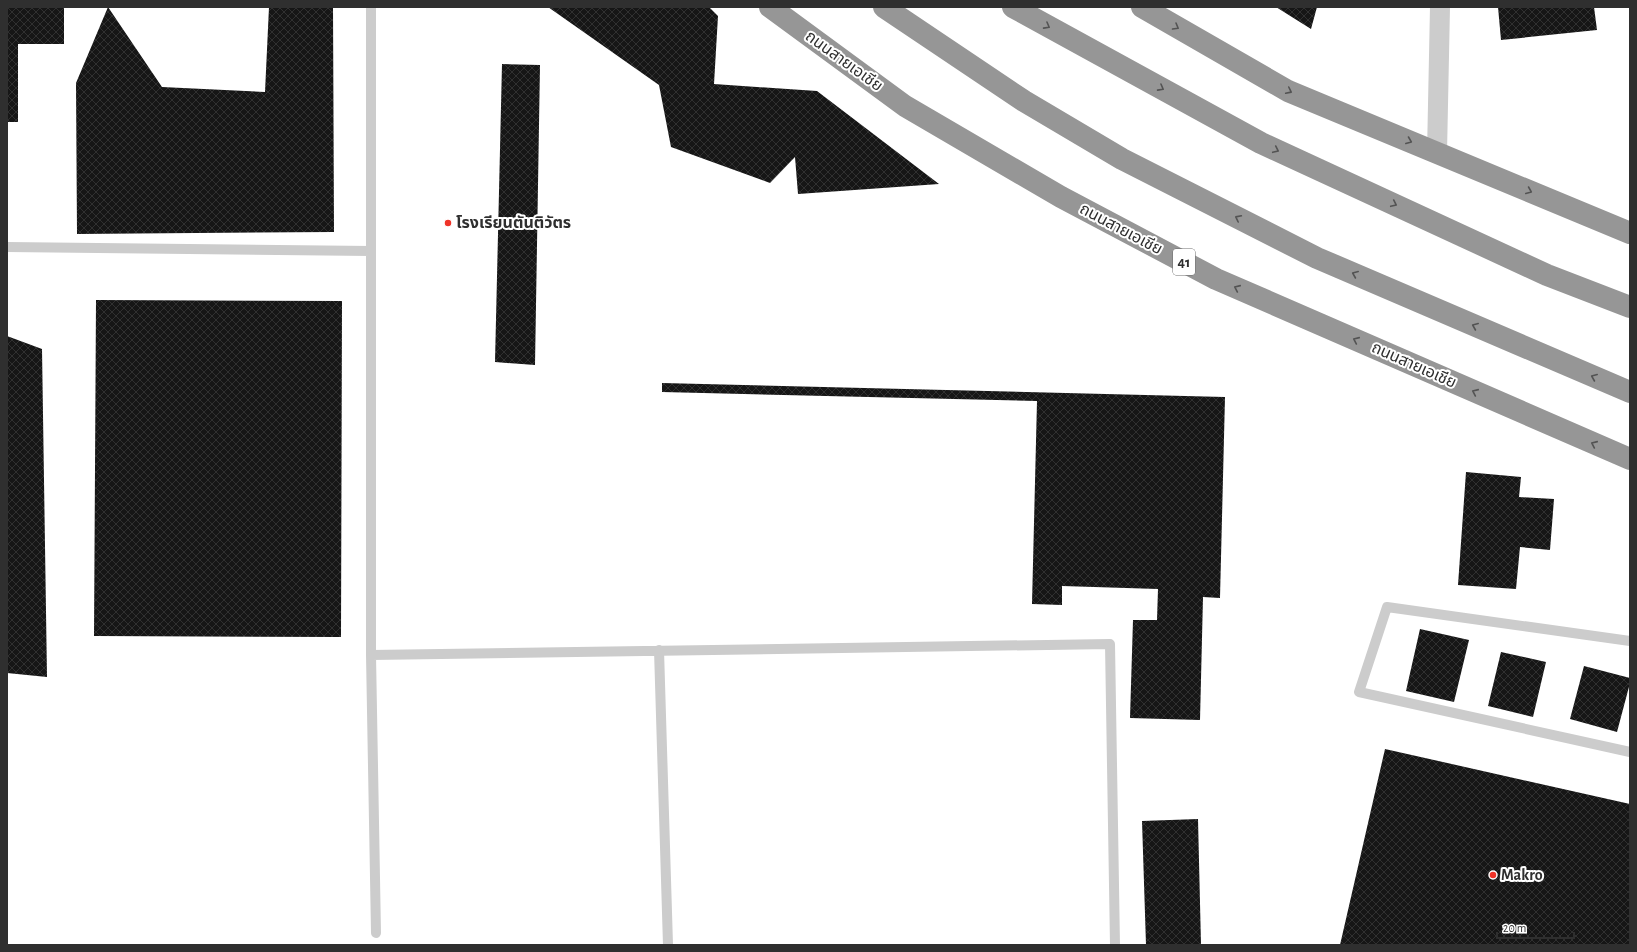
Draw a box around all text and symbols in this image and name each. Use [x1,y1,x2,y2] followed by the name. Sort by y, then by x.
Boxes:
[1043,21,1050,28] one-way arrow
[1172,22,1179,29] one-way arrow
[802,28,886,94] street label: ถนนสายเอเชีย
[1157,84,1164,91] one-way arrow
[1284,86,1292,94] one-way arrow
[1405,137,1412,145] one-way arrow
[1271,145,1279,153] one-way arrow
[1524,186,1532,194] one-way arrow
[1389,199,1397,207] one-way arrow
[1077,201,1165,257] street label: ถนนสายเอเชีย
[456,215,571,231] place label: โรงเรียนตันติวัตร
[1235,215,1242,223] one-way arrow
[443,218,453,228] marker: โรงเรียนตันติวัตร
[1173,249,1195,275] road number: 41
[1352,271,1359,279] one-way arrow
[1233,285,1241,293] one-way arrow
[1471,322,1478,330] one-way arrow
[1352,337,1360,345] one-way arrow
[1369,339,1459,391] street label: ถนนสายเอเชีย
[1591,374,1599,382] one-way arrow
[1472,388,1479,396] one-way arrow
[1591,440,1598,448] one-way arrow
[1501,867,1543,883] place label: Makro
[1488,870,1498,880] marker: Makro
[1497,914,1574,940] scale bar
[1503,922,1526,934] text: 20 m

